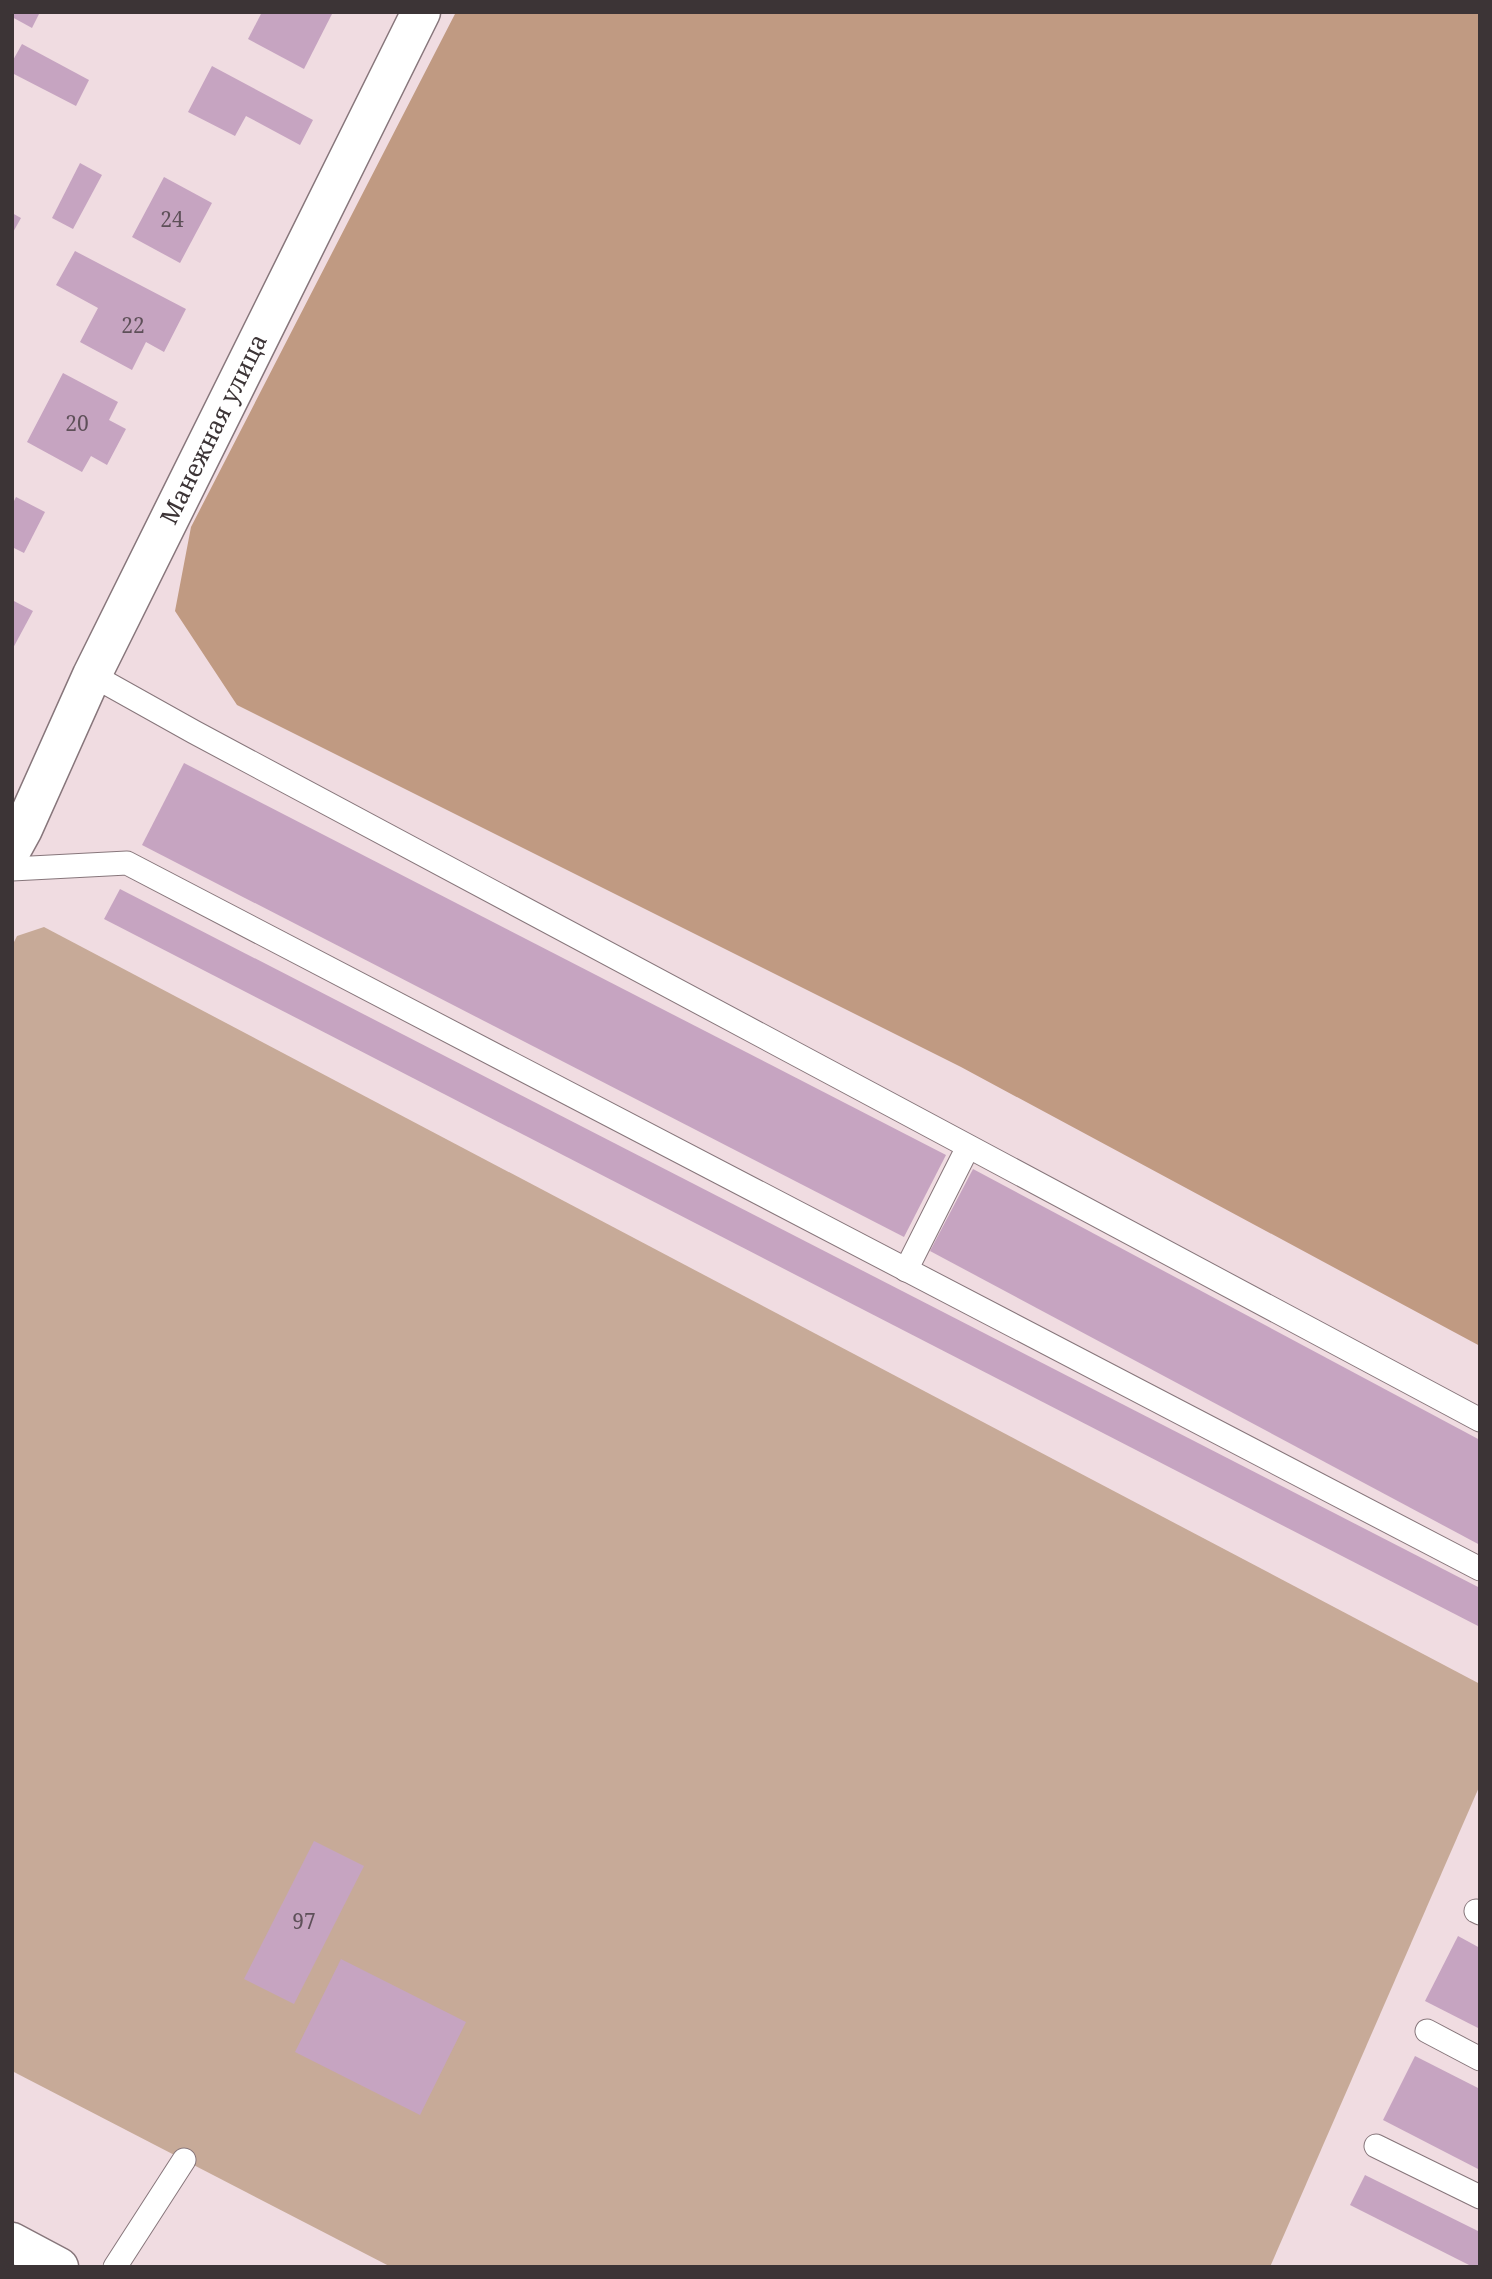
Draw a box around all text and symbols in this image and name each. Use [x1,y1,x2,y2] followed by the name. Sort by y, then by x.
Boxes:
[160,205,184,233] house number: 24
[121,311,145,339] house number: 22
[151,328,274,529] street label: Манежная улица
[65,409,89,437] house number: 20
[292,1907,316,1935] house number: 97

